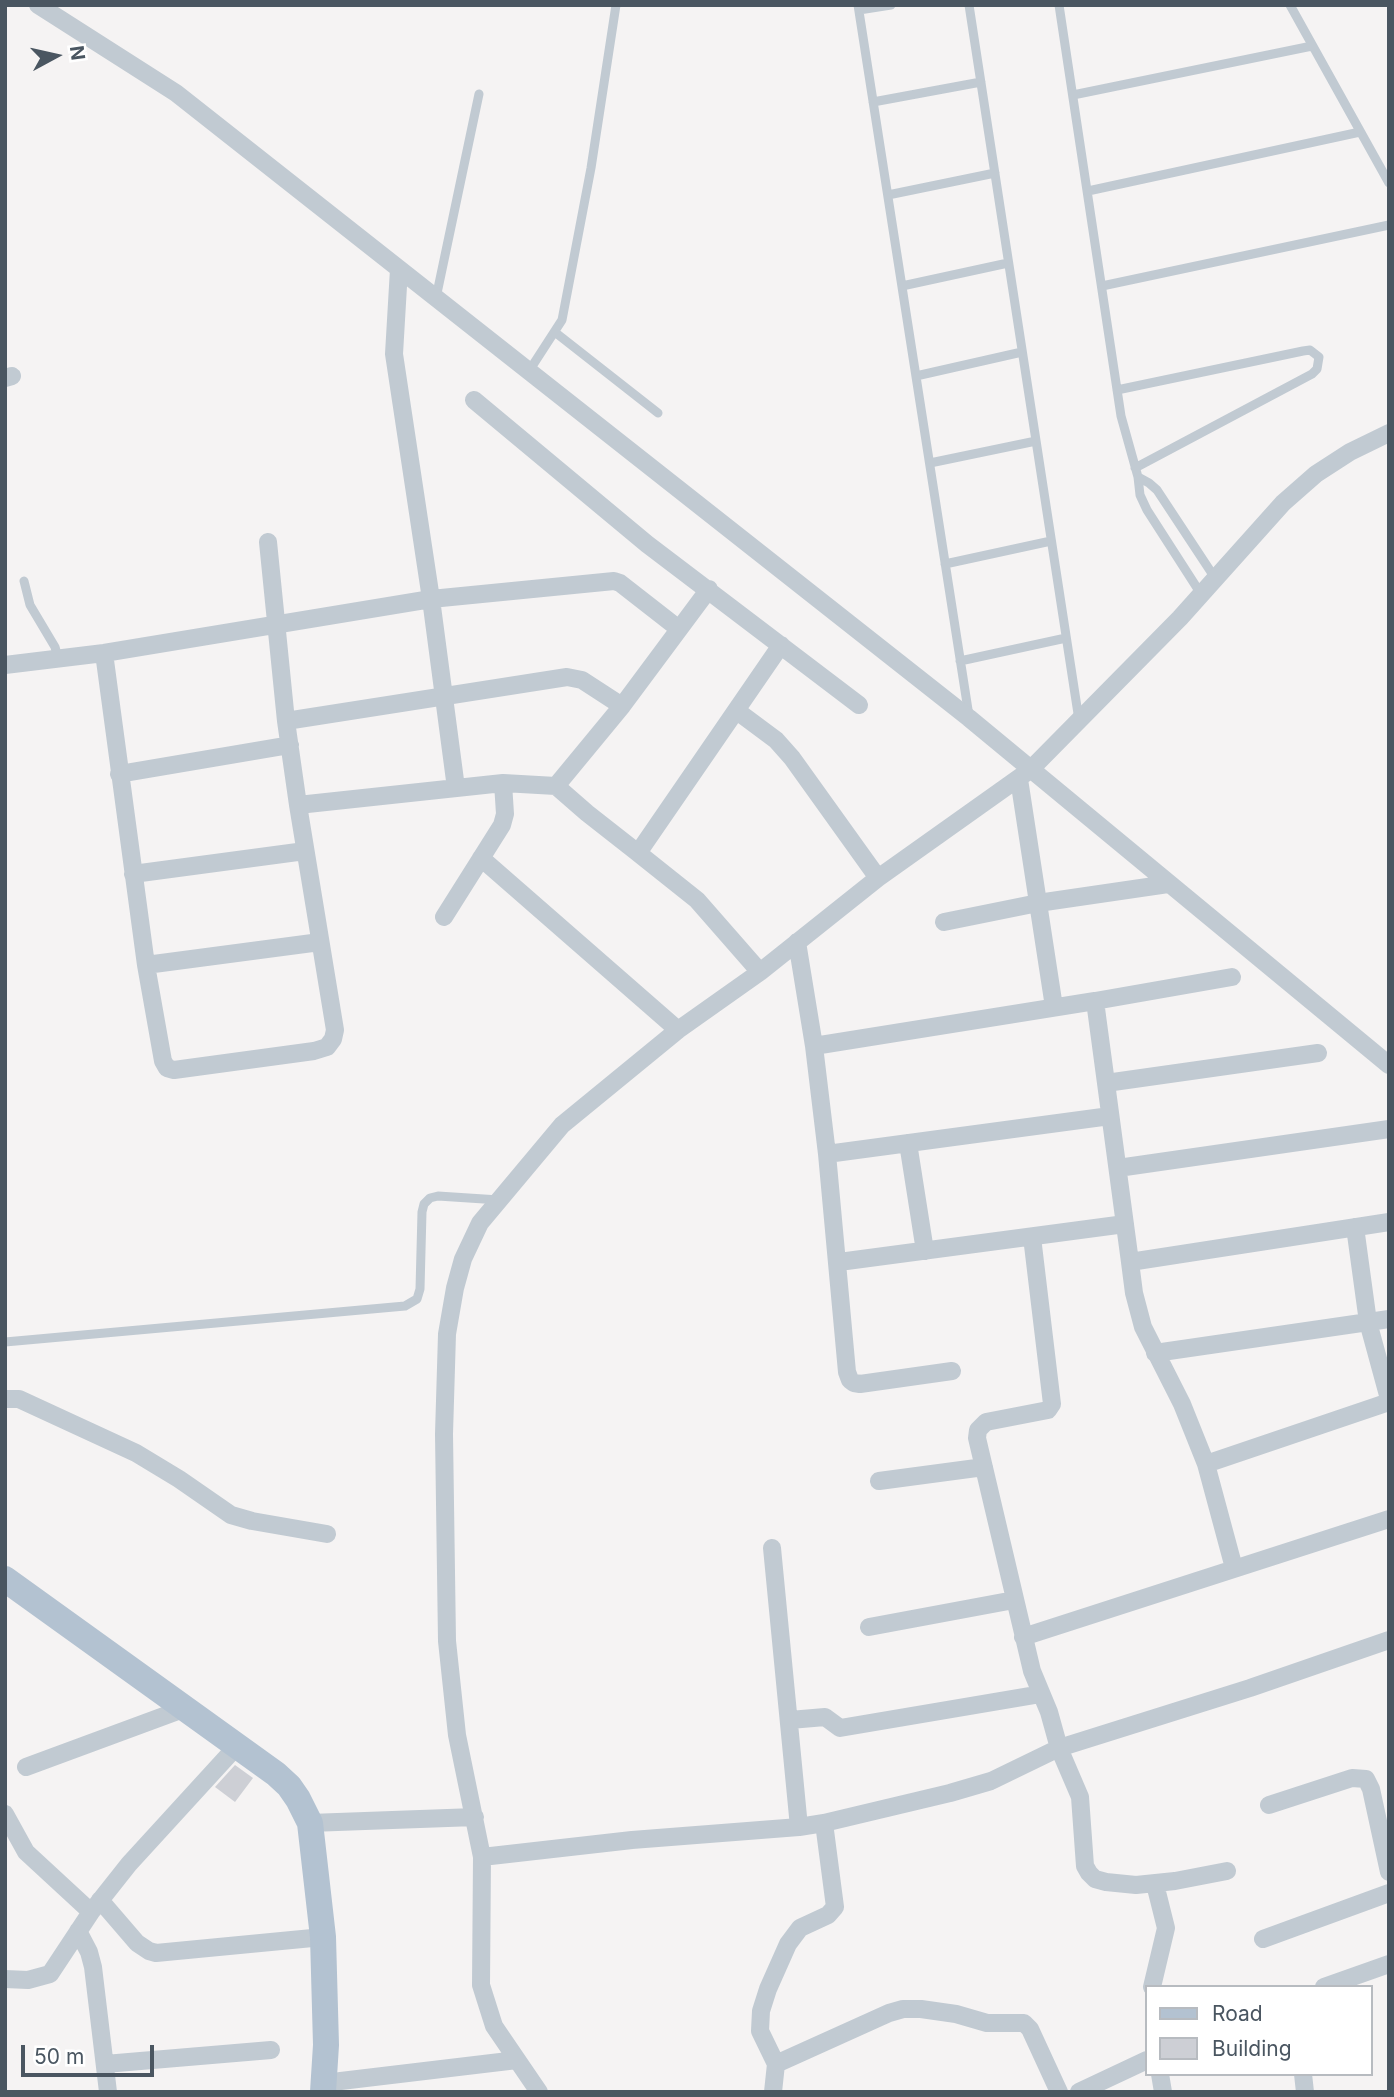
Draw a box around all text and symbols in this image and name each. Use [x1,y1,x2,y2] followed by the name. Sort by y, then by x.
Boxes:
[21,21,91,91] north arrow
[65,44,90,62] text: N
[1146,1985,1373,2076] legend
[1212,2001,1263,2026] text: Road
[24,2030,158,2074] scale bar
[1212,2036,1292,2061] text: Building
[34,2044,84,2069] text: 50 m

